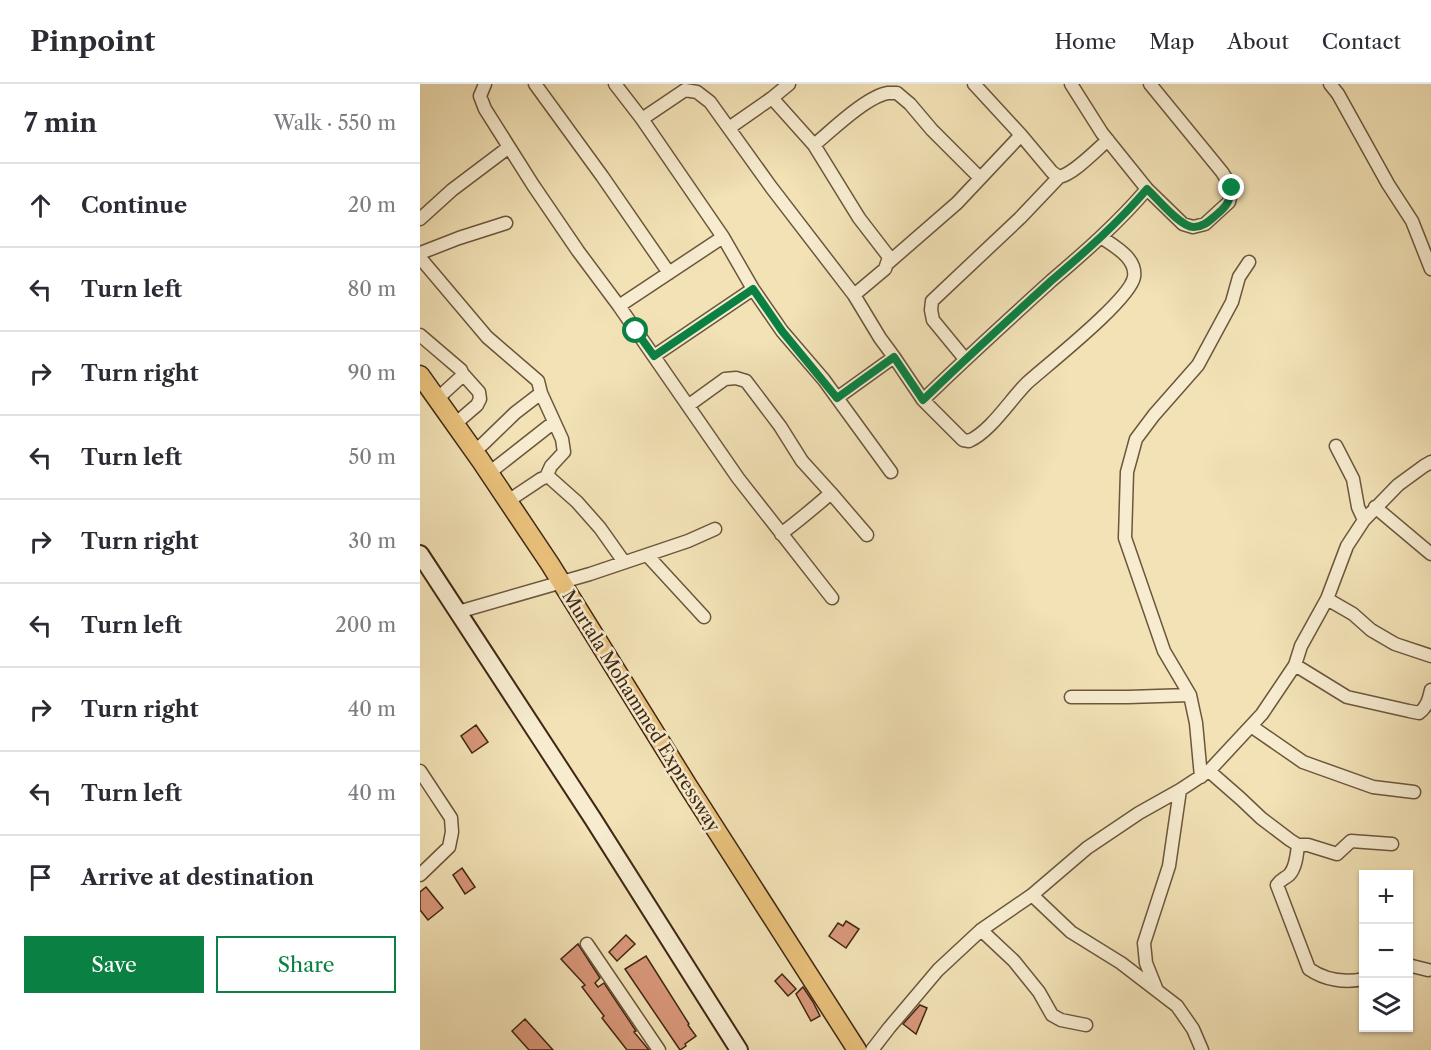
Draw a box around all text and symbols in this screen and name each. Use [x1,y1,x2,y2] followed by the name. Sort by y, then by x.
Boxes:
[30,24,155,58] text: Pinpoint
[1055,29,1116,54] text: Home
[1149,29,1194,54] text: Map
[1227,29,1289,54] text: About
[1322,29,1401,54] text: Contact
[24,107,97,139] text: 7 min
[274,111,396,135] text: Walk · 550 m
[1218,174,1244,200] route end
[24,189,57,222] icon: ahead
[81,192,187,219] text: Continue
[348,193,396,217] text: 20 m
[24,273,57,306] icon: left
[81,276,182,303] text: Turn left
[348,277,396,301] text: 80 m
[622,317,648,343] route start
[24,357,57,390] icon: right
[81,360,199,387] text: Turn right
[348,361,396,385] text: 90 m
[24,441,57,474] icon: left
[81,444,182,471] text: Turn left
[349,445,396,469] text: 50 m
[24,525,57,558] icon: right
[81,528,199,555] text: Turn right
[348,529,396,553] text: 30 m
[557,586,725,837] street label: Murtala Mohammed Expressway
[24,609,57,642] icon: left
[81,612,182,639] text: Turn left
[335,613,396,637] text: 200 m
[24,693,57,726] icon: right
[81,696,199,723] text: Turn right
[348,697,396,721] text: 40 m
[24,777,57,810] icon: left
[81,780,182,807] text: Turn left
[348,781,396,805] text: 40 m
[24,861,57,894] icon: arrive
[81,864,314,891] text: Arrive at destination
[1359,870,1413,1032] map controls
[1359,870,1413,924] button: +
[1359,924,1413,978] button: −
[24,936,204,993] button: Save
[216,936,396,993] button: Share
[1359,978,1413,1032] button: layers

